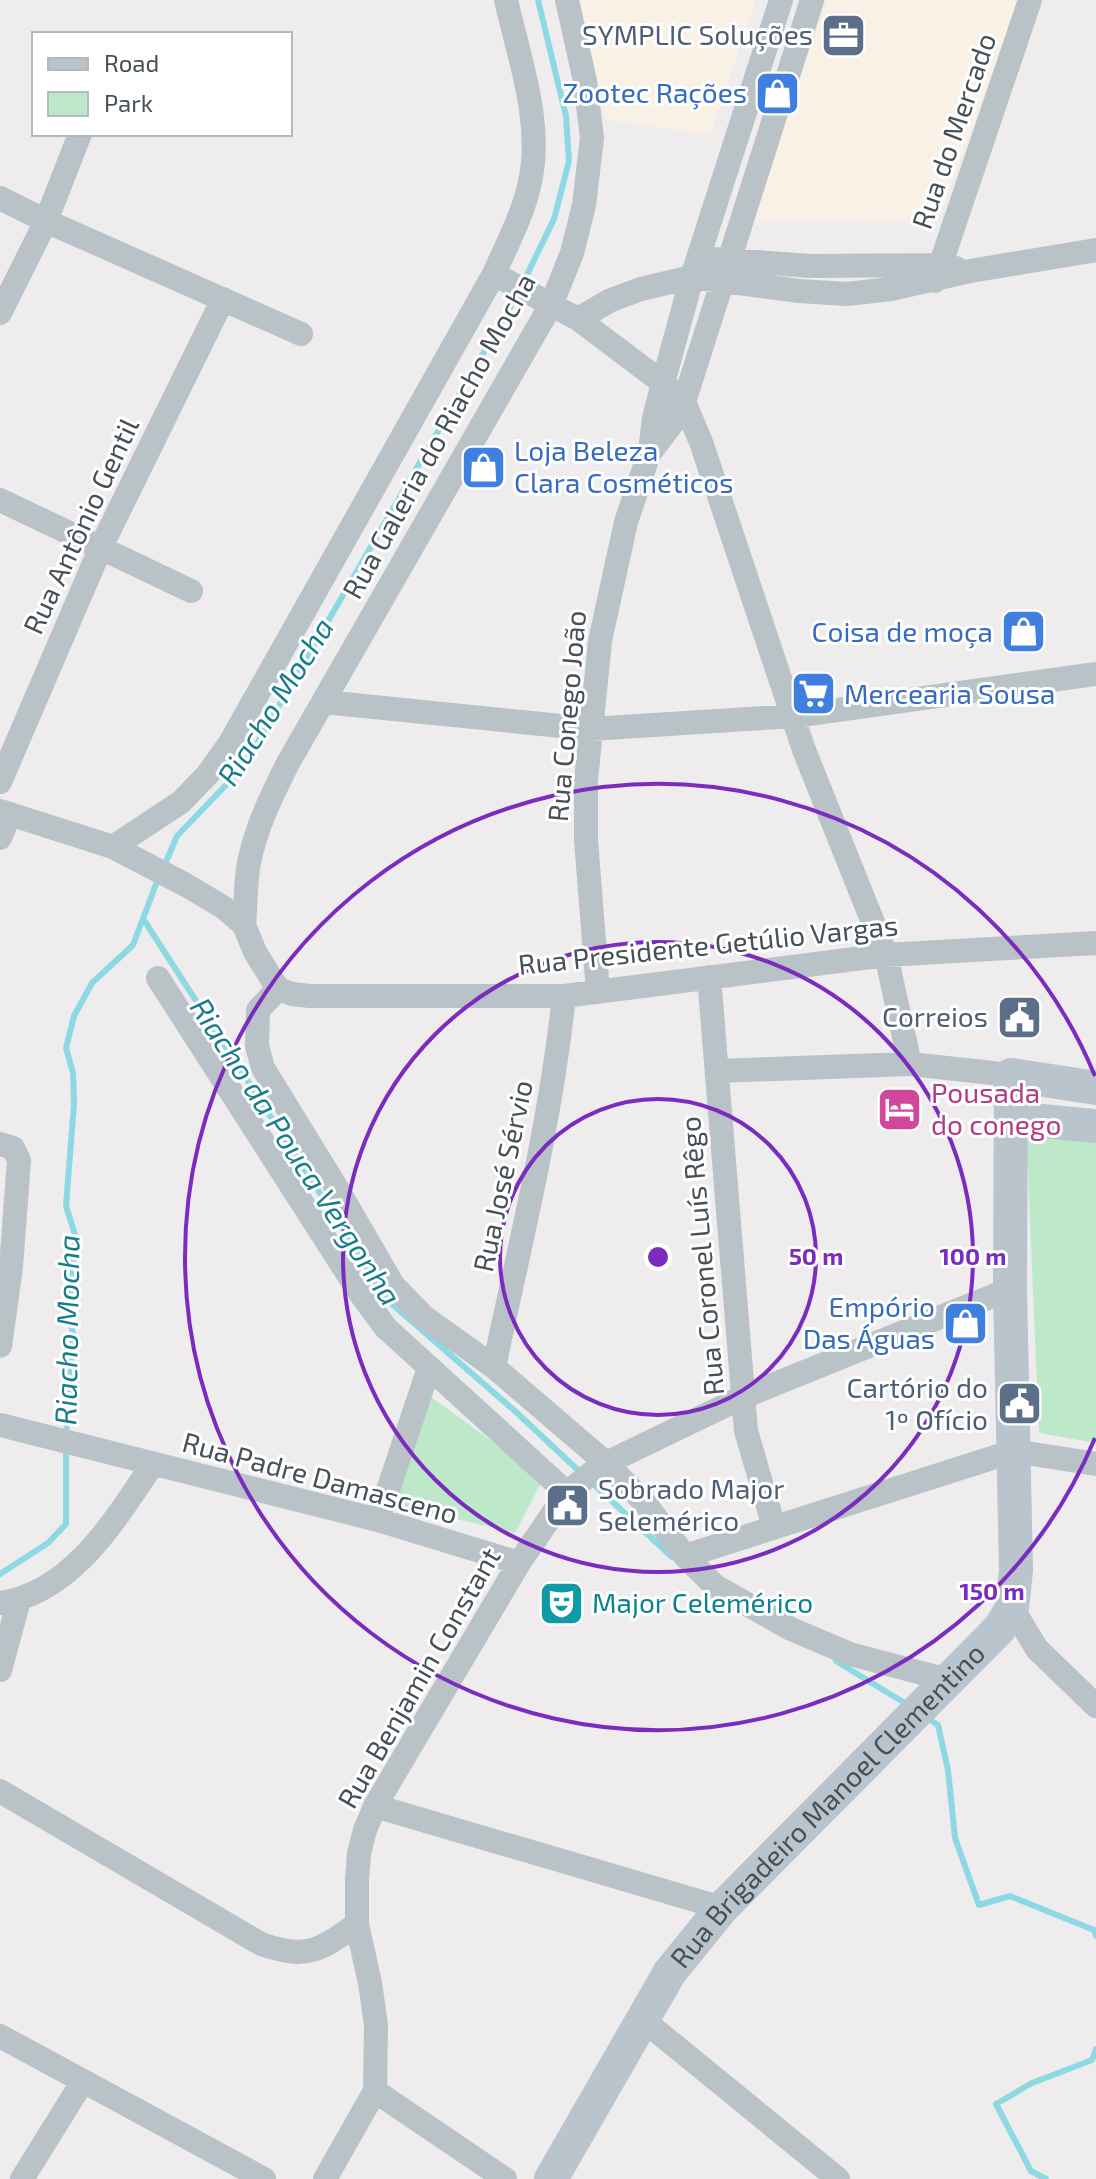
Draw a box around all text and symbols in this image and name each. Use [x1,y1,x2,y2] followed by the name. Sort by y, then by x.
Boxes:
[820,11,868,59] office icon: SYMPLIC Soluções
[582,17,813,52] place label: SYMPLIC Soluções
[904,28,1002,233] street label: Rua do Mercado
[32,32,292,136] legend
[104,48,159,77] text: Road
[754,69,802,117] shop icon: Zootec Rações
[562,75,747,110] place label: Zootec Rações
[104,88,153,117] text: Park
[334,267,542,604] street label: Rua Galeria do Riacho Mocha
[15,411,145,639] street label: Rua Antônio Gentil
[514,433,733,499] place label: Loja Beleza Clara Cosméticos
[459,443,507,491] shop icon: Loja Beleza Clara Cosméticos
[1000,608,1048,656] shop icon: Coisa de moça
[540,609,592,823] street label: Rua Conego João
[208,610,340,791] water label: Riacho Mocha
[812,614,993,649] place label: Coisa de moça
[789,670,837,718] supermarket icon: Mercearia Sousa
[844,676,1055,710] place label: Mercearia Sousa
[516,907,899,981] street label: Rua Presidente Getúlio Vargas
[184,990,410,1311] water label: Riacho da Pouca Vergonha
[995,993,1043,1041] public building icon: Correios
[882,999,988,1033] place label: Correios
[931,1075,1061,1141] place label: Pousada do conego
[465,1077,539,1275] street label: Rua José Sérvio
[876,1085,924,1133] hotel icon: Pousada do conego
[672,1115,730,1397] street label: Rua Coronel Luís Rêgo
[46,1234,86,1426] water label: Riacho Mocha
[789,1241,843,1270] text: 50 m
[940,1241,1006,1270] text: 100 m
[644,1243,672,1271] centre of rings
[803,1289,935,1355] place label: Empório Das Águas
[942,1299,990,1347] shop icon: Empório Das Águas
[847,1370,988,1436] place label: Cartório do 1º Ofício
[995,1380,1043,1428] public building icon: Cartório do 1º Ofício
[179,1424,462,1530] street label: Rua Padre Damasceno
[598,1471,784,1537] place label: Sobrado Major Selemérico
[543,1481,591,1529] public building icon: Sobrado Major Selemérico
[330,1541,507,1814] street label: Rua Benjamin Constant
[959,1576,1025,1605] text: 150 m
[537,1579,585,1627] theatre icon: Major Celemérico
[592,1585,813,1619] place label: Major Celemérico
[662,1636,991,1974] street label: Rua Brigadeiro Manoel Clementino

